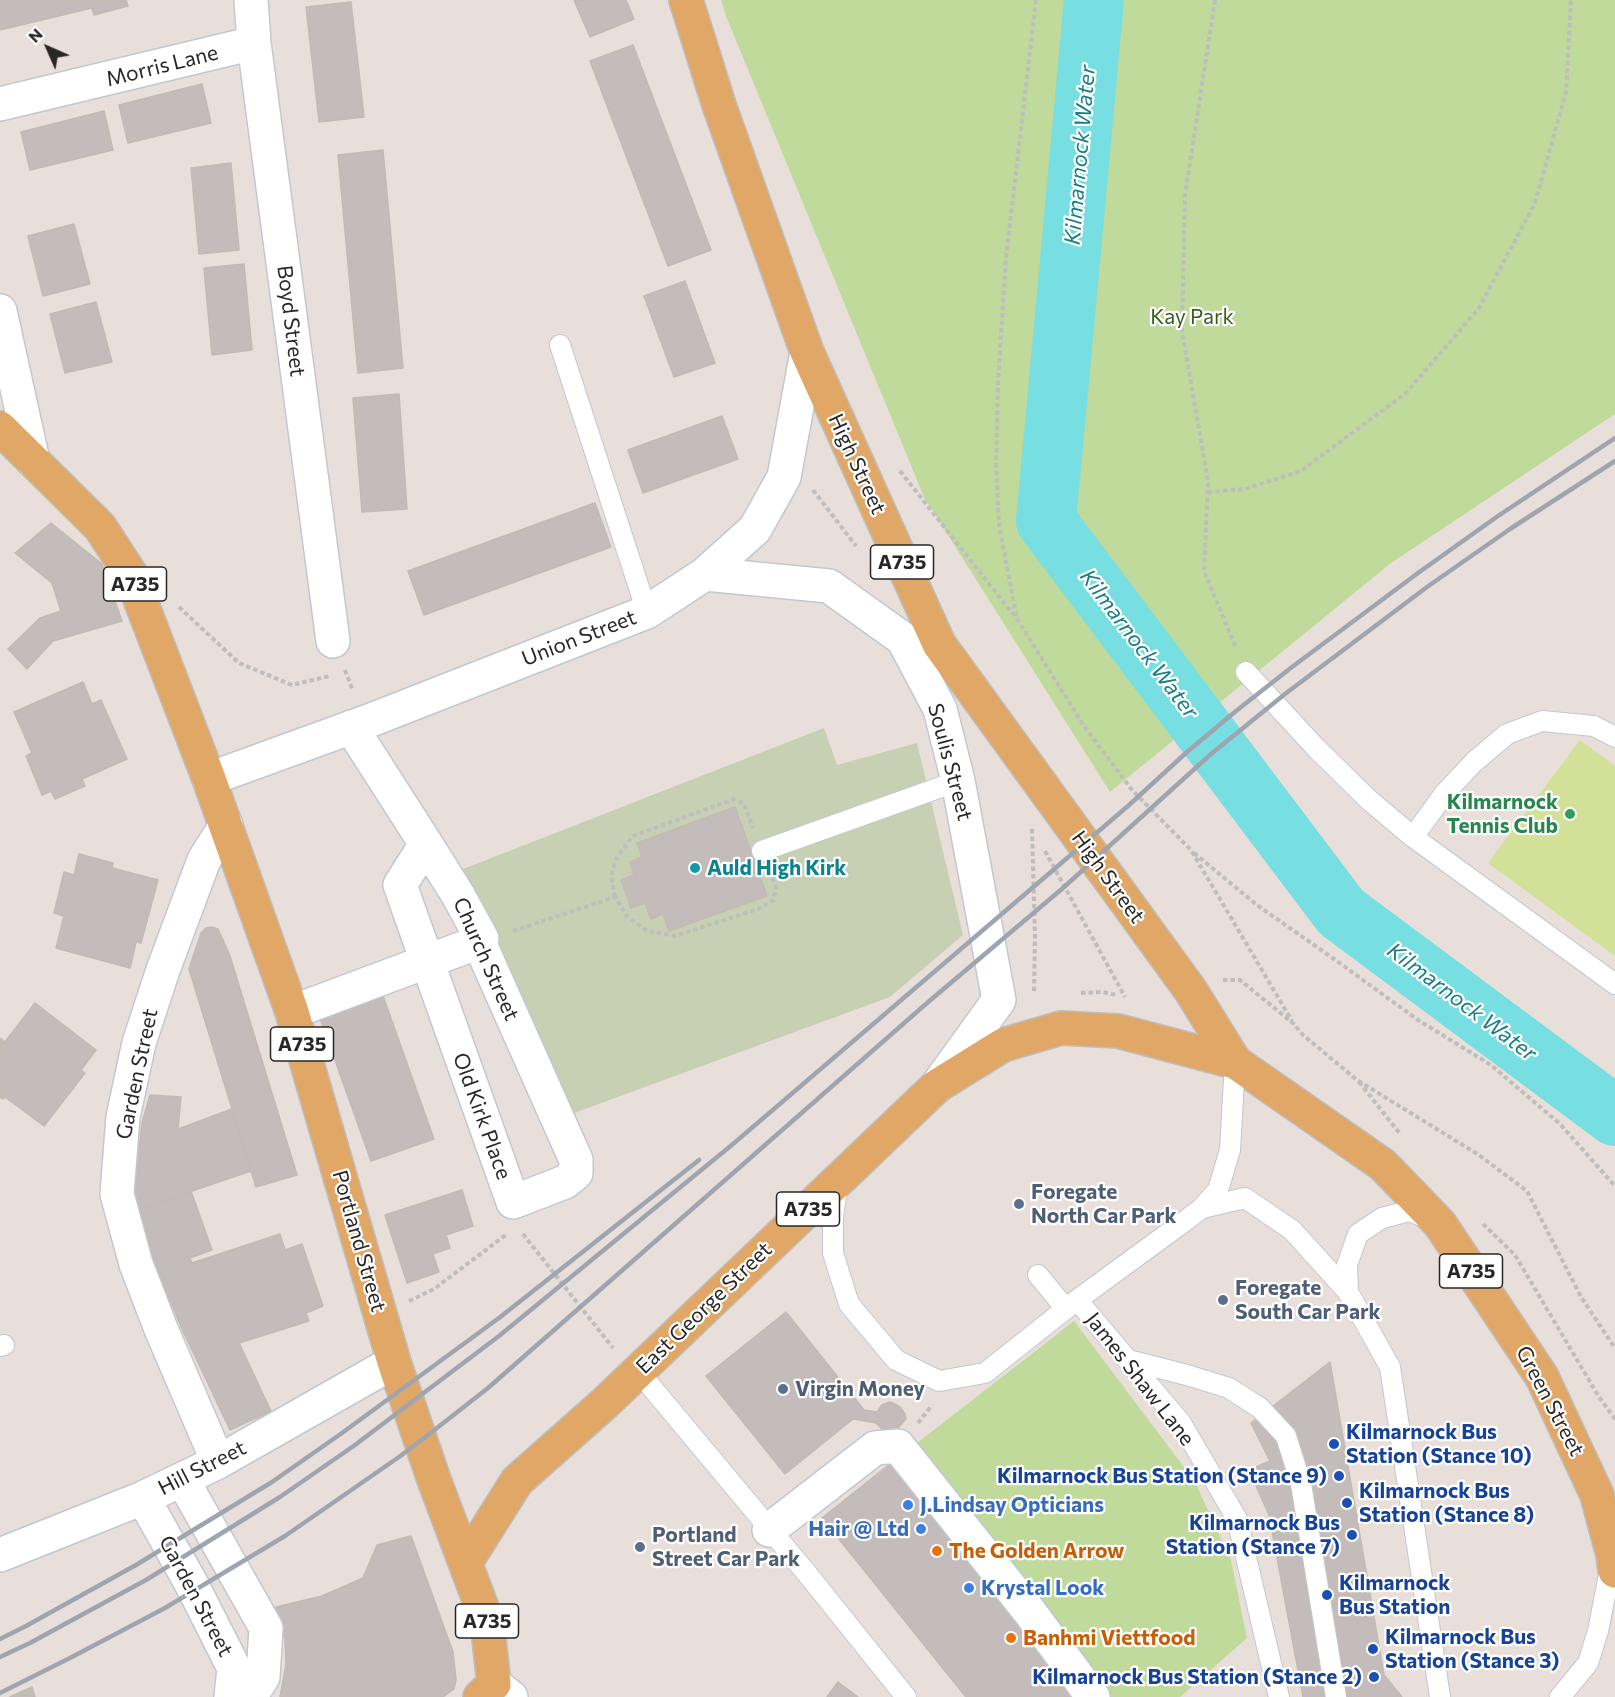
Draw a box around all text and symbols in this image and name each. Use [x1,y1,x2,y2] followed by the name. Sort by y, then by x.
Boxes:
[18,18,78,78] north arrow
[24,24,46,46] text: N
[103,40,221,92] street label: Morris Lane
[1059,64,1101,246] water label: Kilmarnock Water
[272,264,310,378] street label: Boyd Street
[1150,304,1234,330] park label: Kay Park
[823,410,891,518] street label: High Street
[870,545,934,579] road number: A735
[1074,564,1204,724] water label: Kilmarnock Water
[104,567,166,601] road number: A735
[518,605,640,671] street label: Union Street
[922,701,978,823] street label: Soulis Street
[1447,789,1558,839] place label: Kilmarnock Tennis Club
[1563,807,1577,821] marker: Kilmarnock Tennis Club
[1066,826,1150,928] street label: High Street
[707,855,846,881] place label: Auld High Kirk
[688,861,702,875] marker: Auld High Kirk
[448,894,524,1024] street label: Church Street
[1382,937,1542,1067] water label: Kilmarnock Water
[111,1006,163,1142] street label: Garden Street
[270,1027,334,1061] road number: A735
[447,1049,517,1183] street label: Old Kirk Place
[327,1167,391,1315] street label: Portland Street
[1031,1179,1176,1229] place label: Foregate North Car Park
[776,1192,840,1226] road number: A735
[1012,1197,1026,1211] marker: Foregate North Car Park
[631,1237,777,1379] street label: East George Street
[1440,1254,1502,1288] road number: A735
[1235,1275,1381,1325] place label: Foregate South Car Park
[1216,1293,1230,1307] marker: Foregate South Car Park
[1080,1307,1200,1451] street label: James Shaw Lane
[1510,1342,1590,1460] street label: Green Street
[795,1376,925,1402] place label: Virgin Money
[776,1382,790,1396] marker: Virgin Money
[1346,1419,1532,1469] place label: Kilmarnock Bus Station (Stance 10)
[154,1435,250,1501] street label: Hill Street
[1327,1437,1341,1451] marker: Kilmarnock Bus Station (Stance 10)
[997,1463,1327,1489] place label: Kilmarnock Bus Station (Stance 9)
[1332,1469,1346,1483] marker: Kilmarnock Bus Station (Stance 9)
[1359,1478,1534,1528] place label: Kilmarnock Bus Station (Stance 8)
[920,1492,1104,1518] place label: J.Lindsay Opticians
[1340,1496,1354,1510] marker: Kilmarnock Bus Station (Stance 8)
[901,1498,915,1512] marker: J.Lindsay Opticians
[1166,1510,1340,1560] place label: Kilmarnock Bus Station (Stance 7)
[808,1516,909,1542] place label: Hair @ Ltd
[652,1522,800,1572] place label: Portland Street Car Park
[914,1522,928,1536] marker: Hair @ Ltd
[1345,1528,1359,1542] marker: Kilmarnock Bus Station (Stance 7)
[154,1531,238,1661] street label: Garden Street
[949,1538,1125,1564] place label: The Golden Arrow
[633,1540,647,1554] marker: Portland Street Car Park
[930,1544,944,1558] marker: The Golden Arrow
[1339,1570,1450,1620] place label: Kilmarnock Bus Station
[981,1575,1104,1601] place label: Krystal Look
[962,1581,976,1595] marker: Krystal Look
[1320,1588,1334,1602] marker: Kilmarnock Bus Station
[456,1604,518,1638] road number: A735
[1385,1624,1559,1674] place label: Kilmarnock Bus Station (Stance 3)
[1023,1625,1196,1651] place label: Banhmi Viettfood
[1004,1631,1018,1645] marker: Banhmi Viettfood
[1366,1642,1380,1656] marker: Kilmarnock Bus Station (Stance 3)
[1032,1664,1362,1690] place label: Kilmarnock Bus Station (Stance 2)
[1367,1670,1381,1684] marker: Kilmarnock Bus Station (Stance 2)

